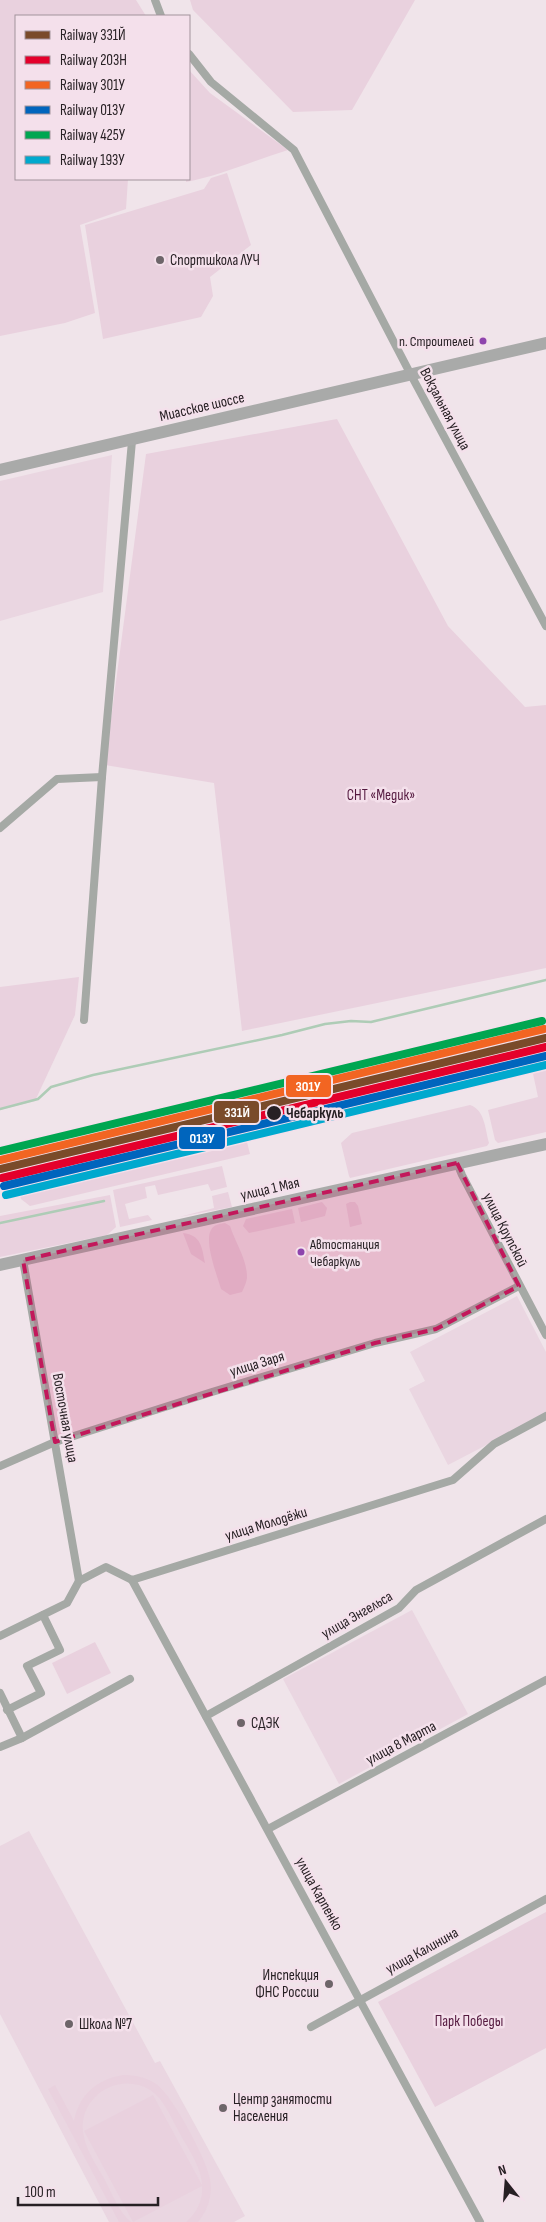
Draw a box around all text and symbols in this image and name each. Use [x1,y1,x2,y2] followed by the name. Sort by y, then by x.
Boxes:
[15,15,190,180] legend
[60,26,126,45] text: Railway 331Й
[60,51,127,70] text: Railway 203Н
[60,76,125,95] text: Railway 301У
[60,101,125,120] text: Railway 013У
[60,126,126,145] text: Railway 425У
[60,151,125,170] text: Railway 193У
[170,251,260,270] place label: Спортшкола ЛУЧ
[154,254,166,266] marker: Спортшкола ЛУЧ
[399,333,474,350] place label: п. Строителей
[478,336,488,346] marker: п. Строителей
[415,365,475,454] street label: Вокзальная улица
[158,388,246,426] street label: Миасское шоссе
[347,786,415,805] park label: СНТ «Медик»
[285,1074,332,1098] line badge: 301У
[295,1078,321,1095] text: 301У
[213,1100,260,1124] line badge: 331Й
[224,1104,250,1121] text: 331Й
[265,1104,283,1122] marker: Чебаркуль
[286,1104,344,1123] place label: Чебаркуль
[178,1126,226,1150] line badge: 013У
[189,1130,215,1147] text: 013У
[239,1173,301,1205] street label: улица 1 Мая
[478,1190,532,1270] street label: улица Крупской
[309,1236,380,1270] place label: Автостанция Чебаркуль
[296,1247,306,1257] marker: Автостанция Чебаркуль
[227,1347,287,1381] street label: улица Заря
[48,1372,82,1464] street label: Восточная улица
[223,1503,309,1545] street label: улица Молодёжи
[318,1587,396,1643] street label: улица Энгельса
[251,1714,279,1733] place label: СДЭК
[363,1716,440,1769] street label: улица 8 Марта
[235,1717,247,1729] marker: СДЭК
[291,1854,347,1934] street label: улица Карпенко
[382,1923,462,1979] street label: улица Калинина
[255,1966,319,2002] place label: Инспекция ФНС России
[323,1978,335,1990] marker: Инспекция ФНС России
[435,2012,503,2031] park label: Парк Победы
[79,2015,132,2034] place label: Школа №7
[63,2018,75,2030] marker: Школа №7
[233,2090,332,2126] place label: Центр занятости Населения
[217,2102,229,2114] marker: Центр занятости Населения
[481,2157,531,2207] north arrow
[496,2161,508,2179] text: N
[18,2174,158,2206] scale bar
[25,2183,56,2202] text: 100 m

